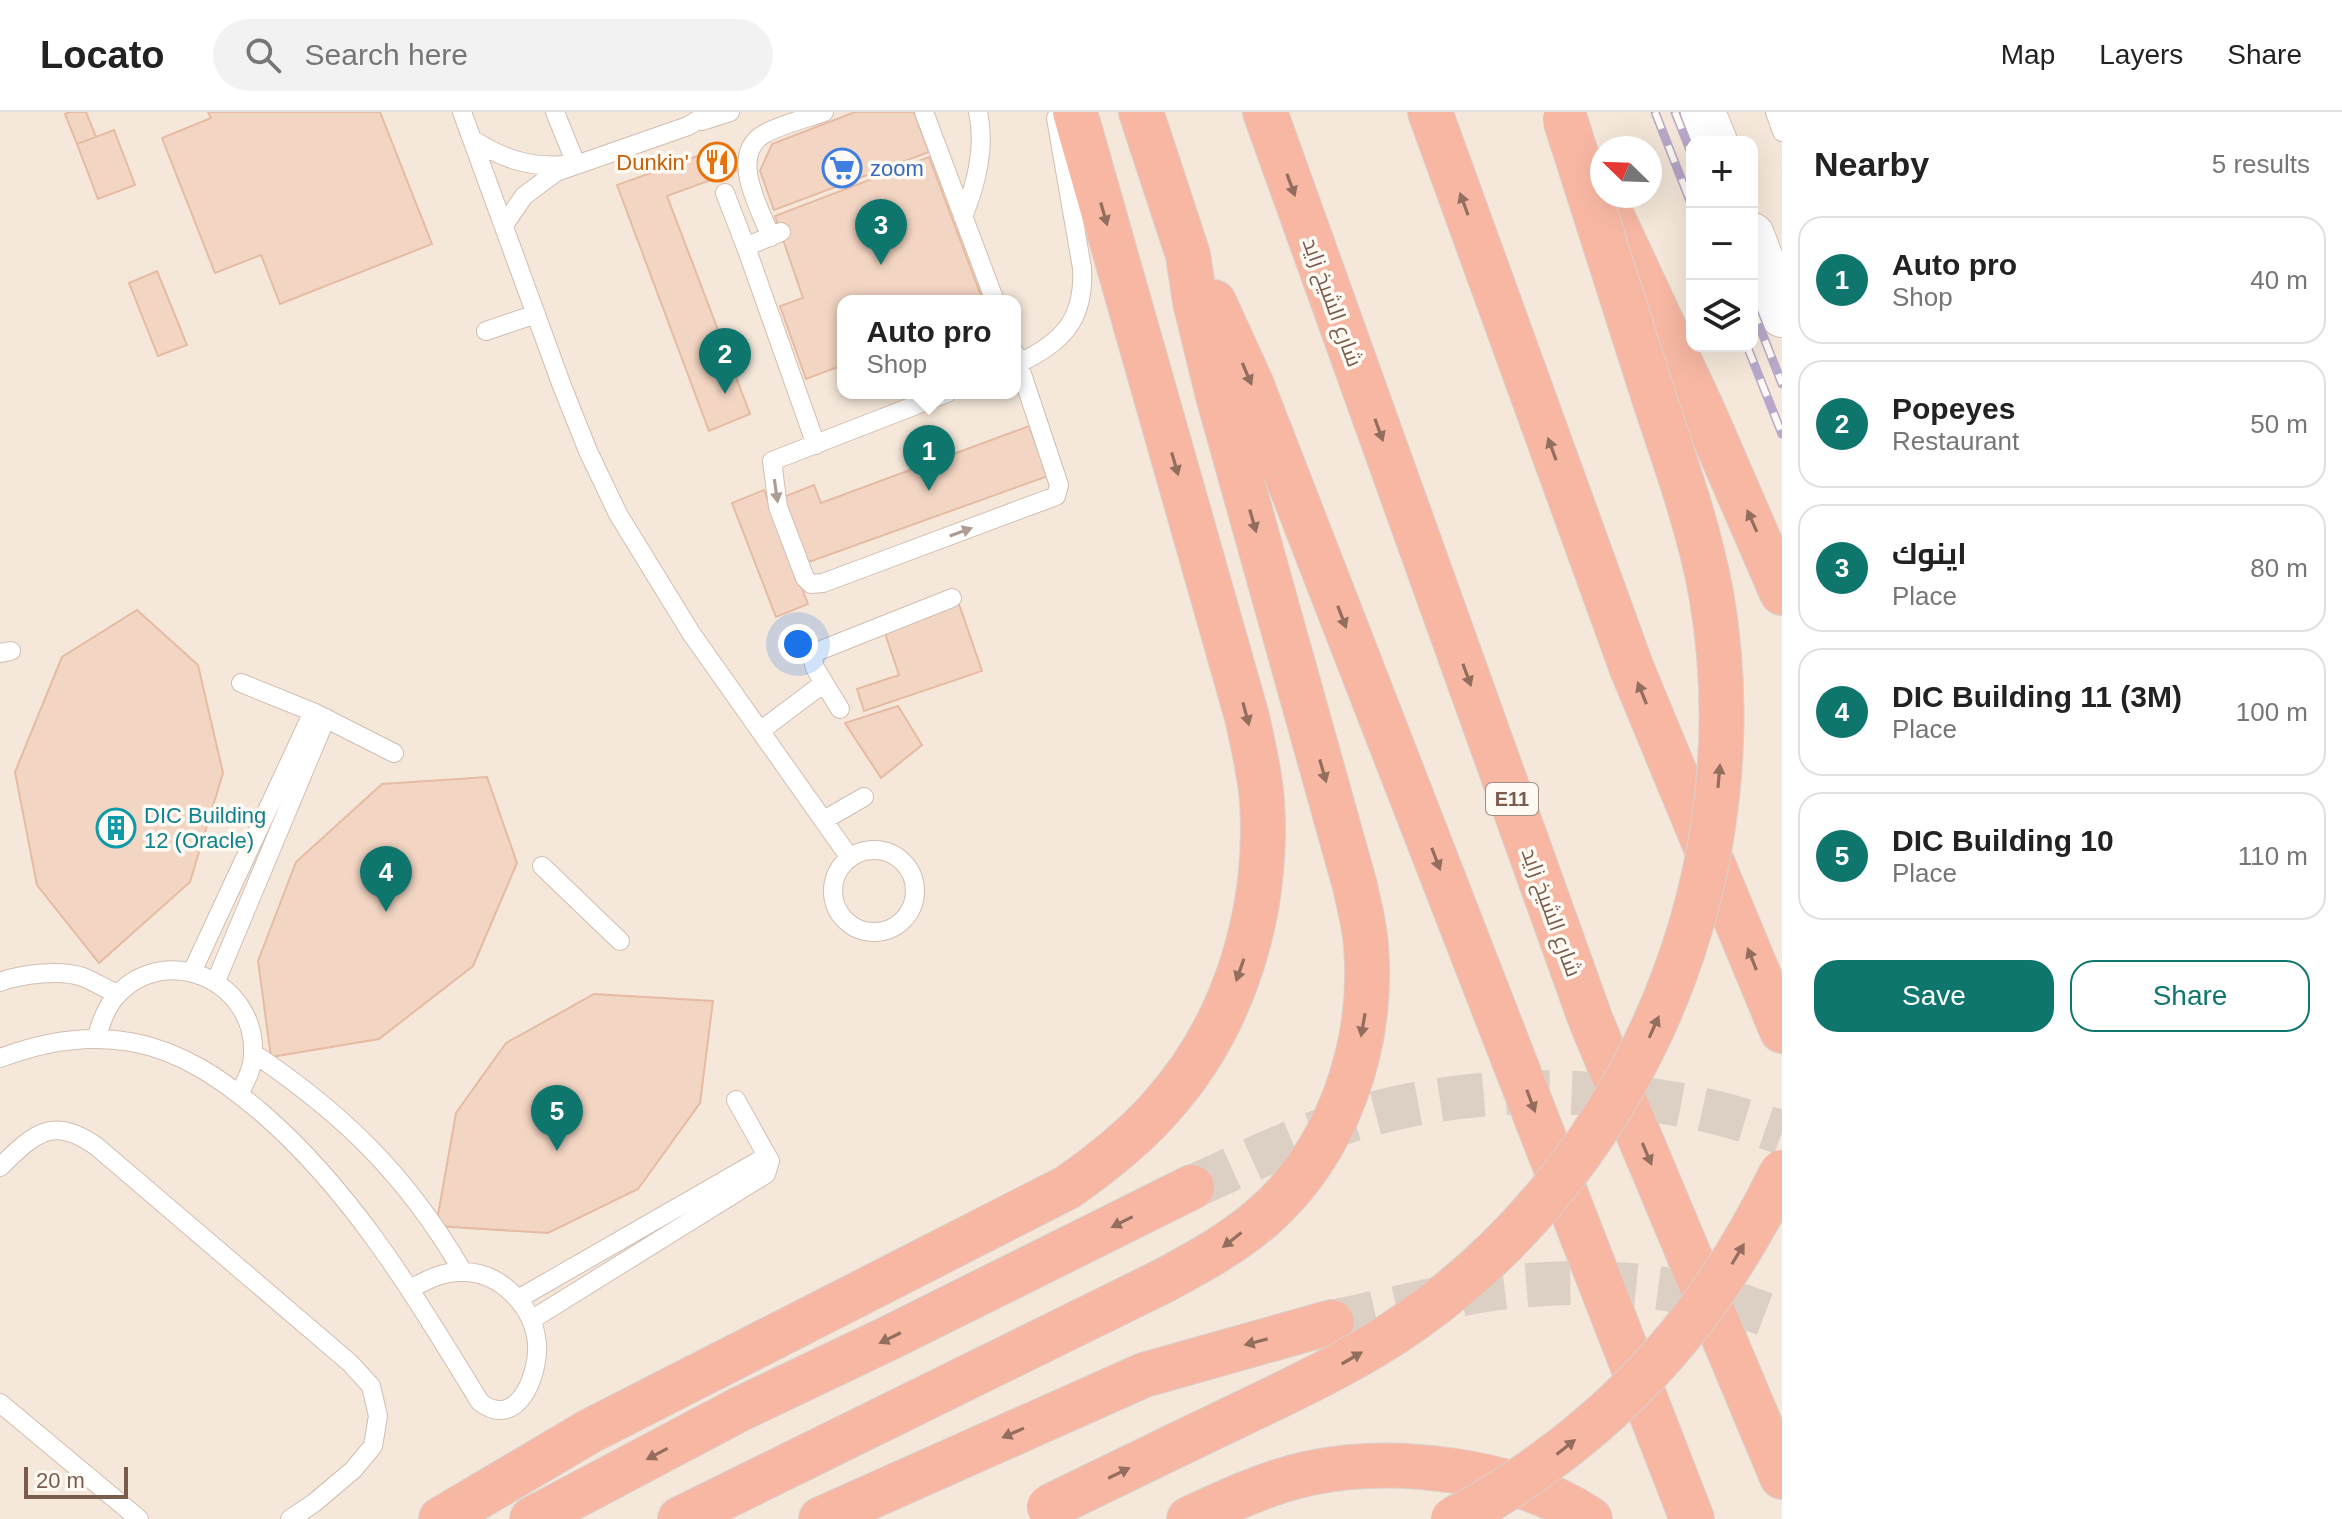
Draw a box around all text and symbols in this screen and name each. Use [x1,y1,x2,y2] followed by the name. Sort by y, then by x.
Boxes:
[213,19,773,91] search box
[241,33,285,77] icon: search
[40,34,165,76] text: Locato
[305,38,468,71] text: Search here
[2001,39,2055,70] text: Map
[2099,39,2183,70] text: Layers
[2227,39,2302,70] text: Share
[1590,136,1662,208] north arrow
[1686,136,1758,352] map controls
[1686,136,1758,208] button: +
[696,141,738,183] restaurant icon: Dunkin'
[1814,145,1929,183] text: Nearby
[821,147,863,189] supermarket icon: zoom
[2212,149,2310,179] text: 5 results
[616,150,689,175] place label: Dunkin'
[870,156,924,181] place label: zoom
[1286,174,1298,198] one-way arrow
[1457,192,1469,216] one-way arrow
[855,199,907,265] pin: 3
[1098,201,1110,226] one-way arrow
[1686,208,1758,280] button: −
[1296,234,1367,371] street label: شارع الشيخ زايد
[1892,248,2017,281] text: Auto pro
[1835,265,1849,295] text: 1
[2250,265,2308,295] text: 40 m
[1686,280,1758,352] button: layers
[1892,282,1953,312] text: Shop
[837,295,1021,399] popup
[867,315,991,348] text: Auto pro
[699,328,751,394] pin: 2
[867,349,927,379] text: Shop
[1241,363,1254,386] one-way arrow
[1892,392,2015,425] text: Popeyes
[1835,409,1849,439] text: 2
[2250,409,2308,439] text: 50 m
[1374,418,1386,442] one-way arrow
[903,425,955,491] pin: 1
[1892,426,2019,456] text: Restaurant
[1545,436,1558,460] one-way arrow
[1169,452,1182,476] one-way arrow
[770,479,783,504] one-way arrow
[1247,509,1260,533] one-way arrow
[1745,509,1758,533] one-way arrow
[950,525,974,538] one-way arrow
[1892,537,1967,570] text: اينوك
[1835,553,1849,583] text: 3
[2250,553,2308,583] text: 80 m
[1892,581,1957,611] text: Place
[1336,605,1349,629] one-way arrow
[778,624,818,664] your location
[1462,663,1474,687] one-way arrow
[1892,680,2182,713] text: DIC Building 11 (3M)
[1635,681,1648,705] one-way arrow
[1835,697,1849,727] text: 4
[2236,697,2308,727] text: 100 m
[1240,702,1252,727] one-way arrow
[1892,714,1957,744] text: Place
[1317,759,1330,783] one-way arrow
[1713,763,1726,788] one-way arrow
[1486,783,1538,815] road number: E11
[144,803,266,853] place label: DIC Building 12 (Oracle)
[95,807,137,849] building icon: DIC Building 12 (Oracle)
[1892,824,2114,857] text: DIC Building 10
[1835,841,1849,871] text: 5
[2238,841,2308,871] text: 110 m
[1515,844,1586,981] street label: شارع الشيخ زايد
[360,846,412,912] pin: 4
[1430,847,1443,871] one-way arrow
[1892,858,1957,888] text: Place
[1746,947,1759,971] one-way arrow
[1233,958,1246,982] one-way arrow
[1814,960,2054,1032] button: Save
[2070,960,2310,1032] button: Share
[1357,1013,1369,1038] one-way arrow
[1647,1015,1660,1038] one-way arrow
[531,1085,583,1151] pin: 5
[1525,1089,1538,1113] one-way arrow
[1640,1142,1653,1166] one-way arrow
[1111,1215,1134,1228] one-way arrow
[1222,1232,1242,1248] one-way arrow
[1731,1243,1745,1265] one-way arrow
[878,1331,901,1345] one-way arrow
[1244,1337,1269,1349] one-way arrow
[1341,1351,1363,1365] one-way arrow
[1001,1426,1025,1440] one-way arrow
[1556,1439,1576,1455] one-way arrow
[646,1446,668,1460] one-way arrow
[24,1463,128,1499] scale bar
[1107,1466,1130,1480] one-way arrow
[36,1468,85,1493] text: 20 m

